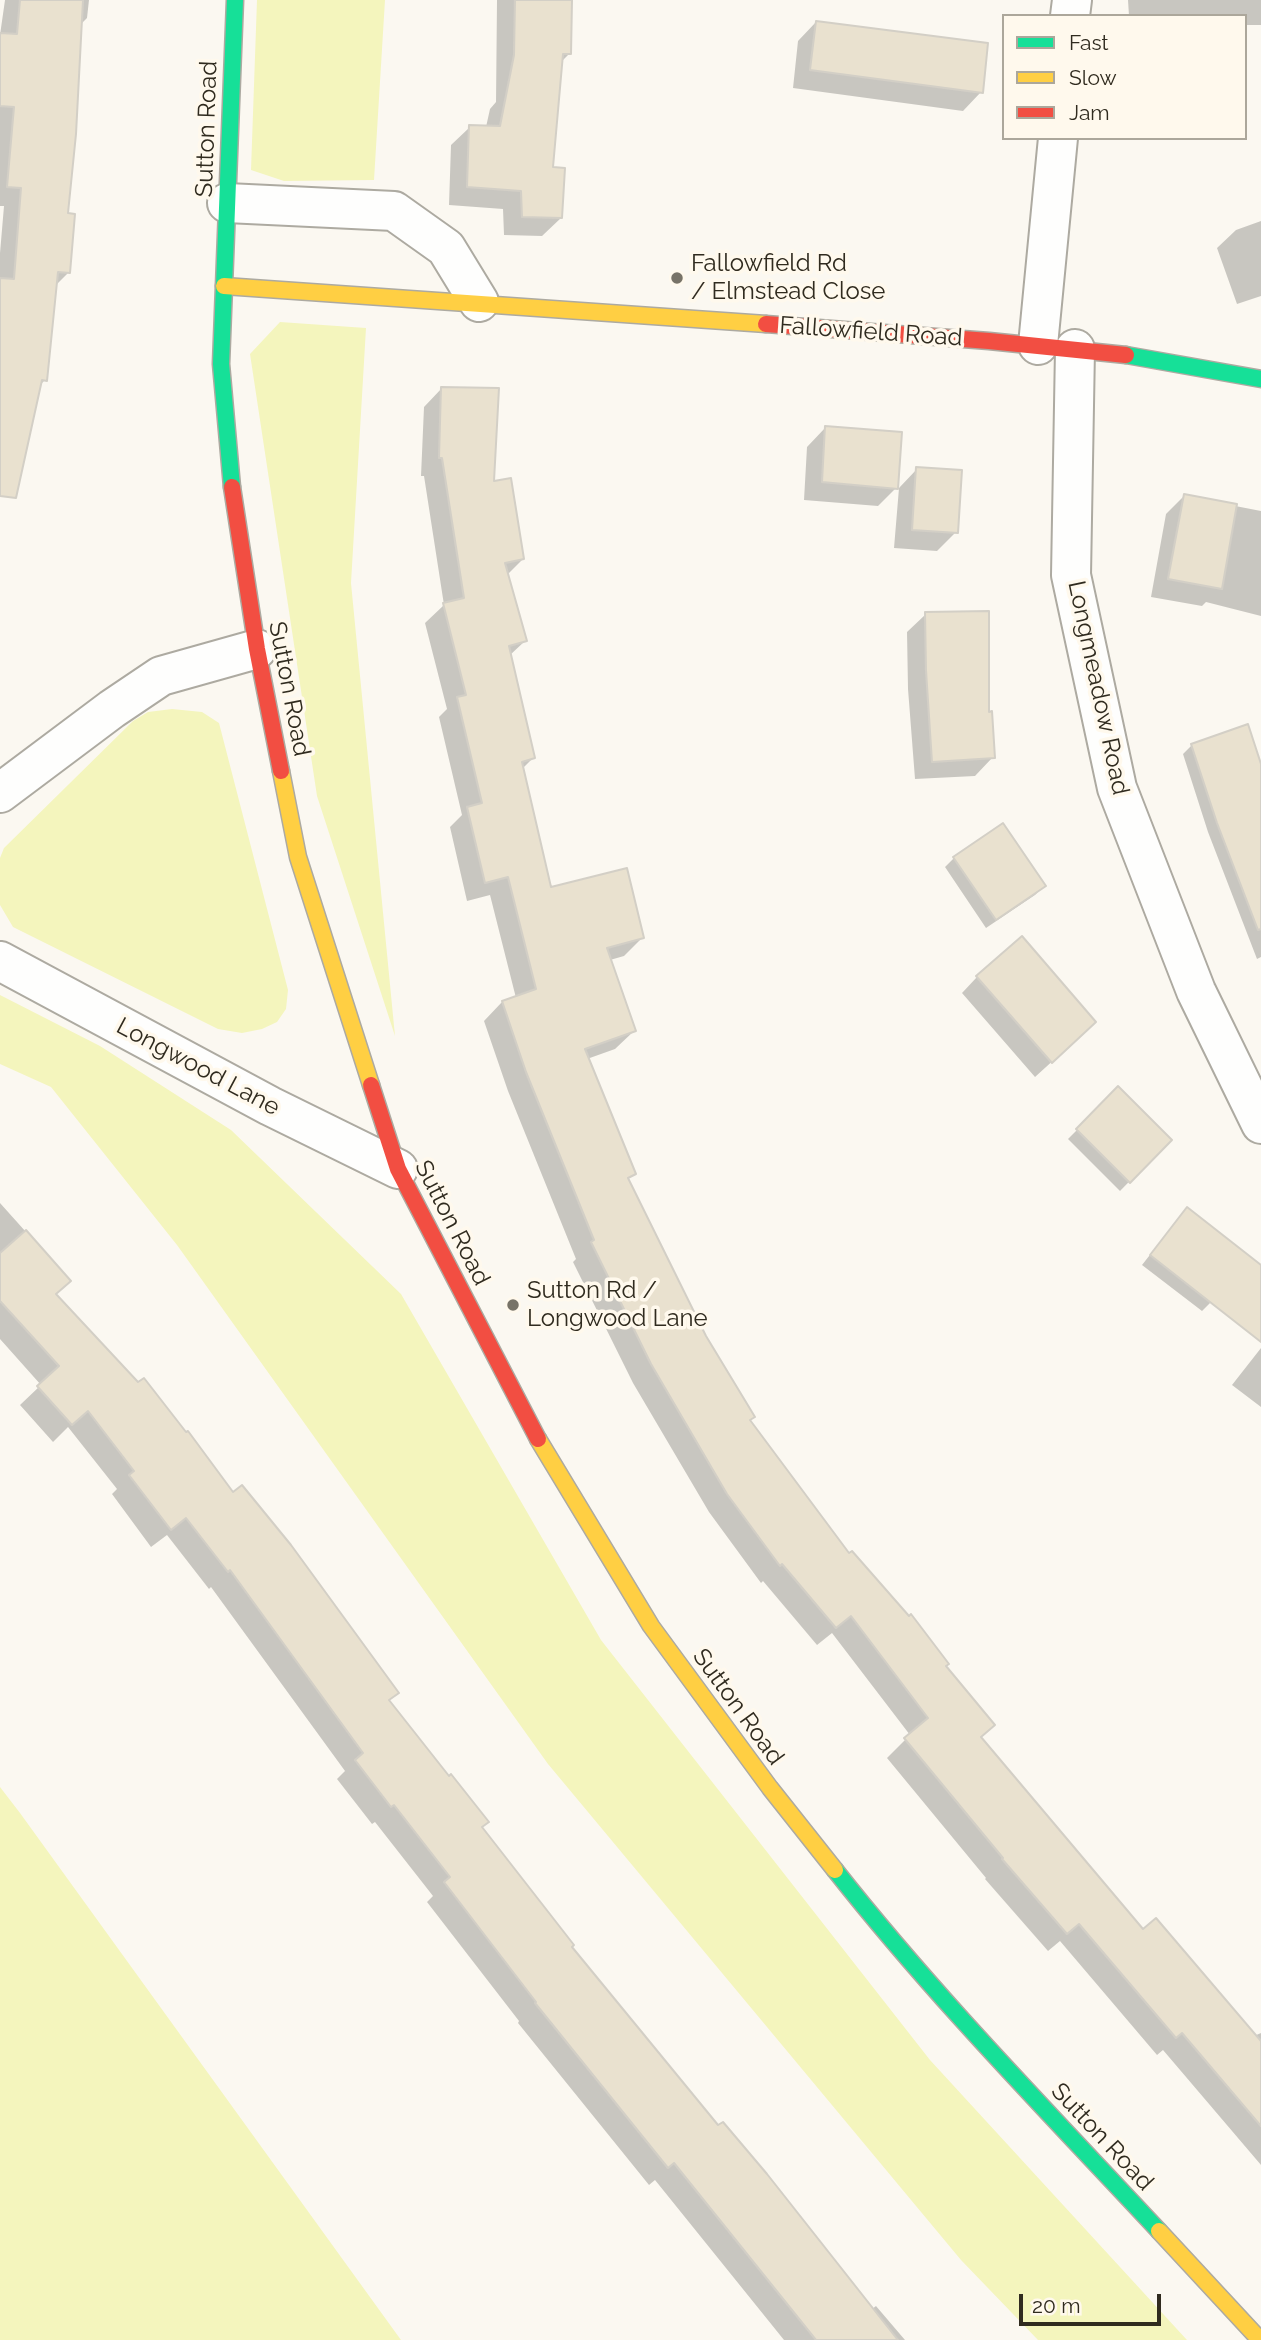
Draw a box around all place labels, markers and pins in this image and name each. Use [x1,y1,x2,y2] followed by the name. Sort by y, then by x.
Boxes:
[691,250,885,306] place label: Fallowfield Rd / Elmstead Close
[669,270,685,286] marker: Fallowfield Rd / Elmstead Close
[527,1277,708,1333] place label: Sutton Rd / Longwood Lane
[505,1297,521,1313] marker: Sutton Rd / Longwood Lane

